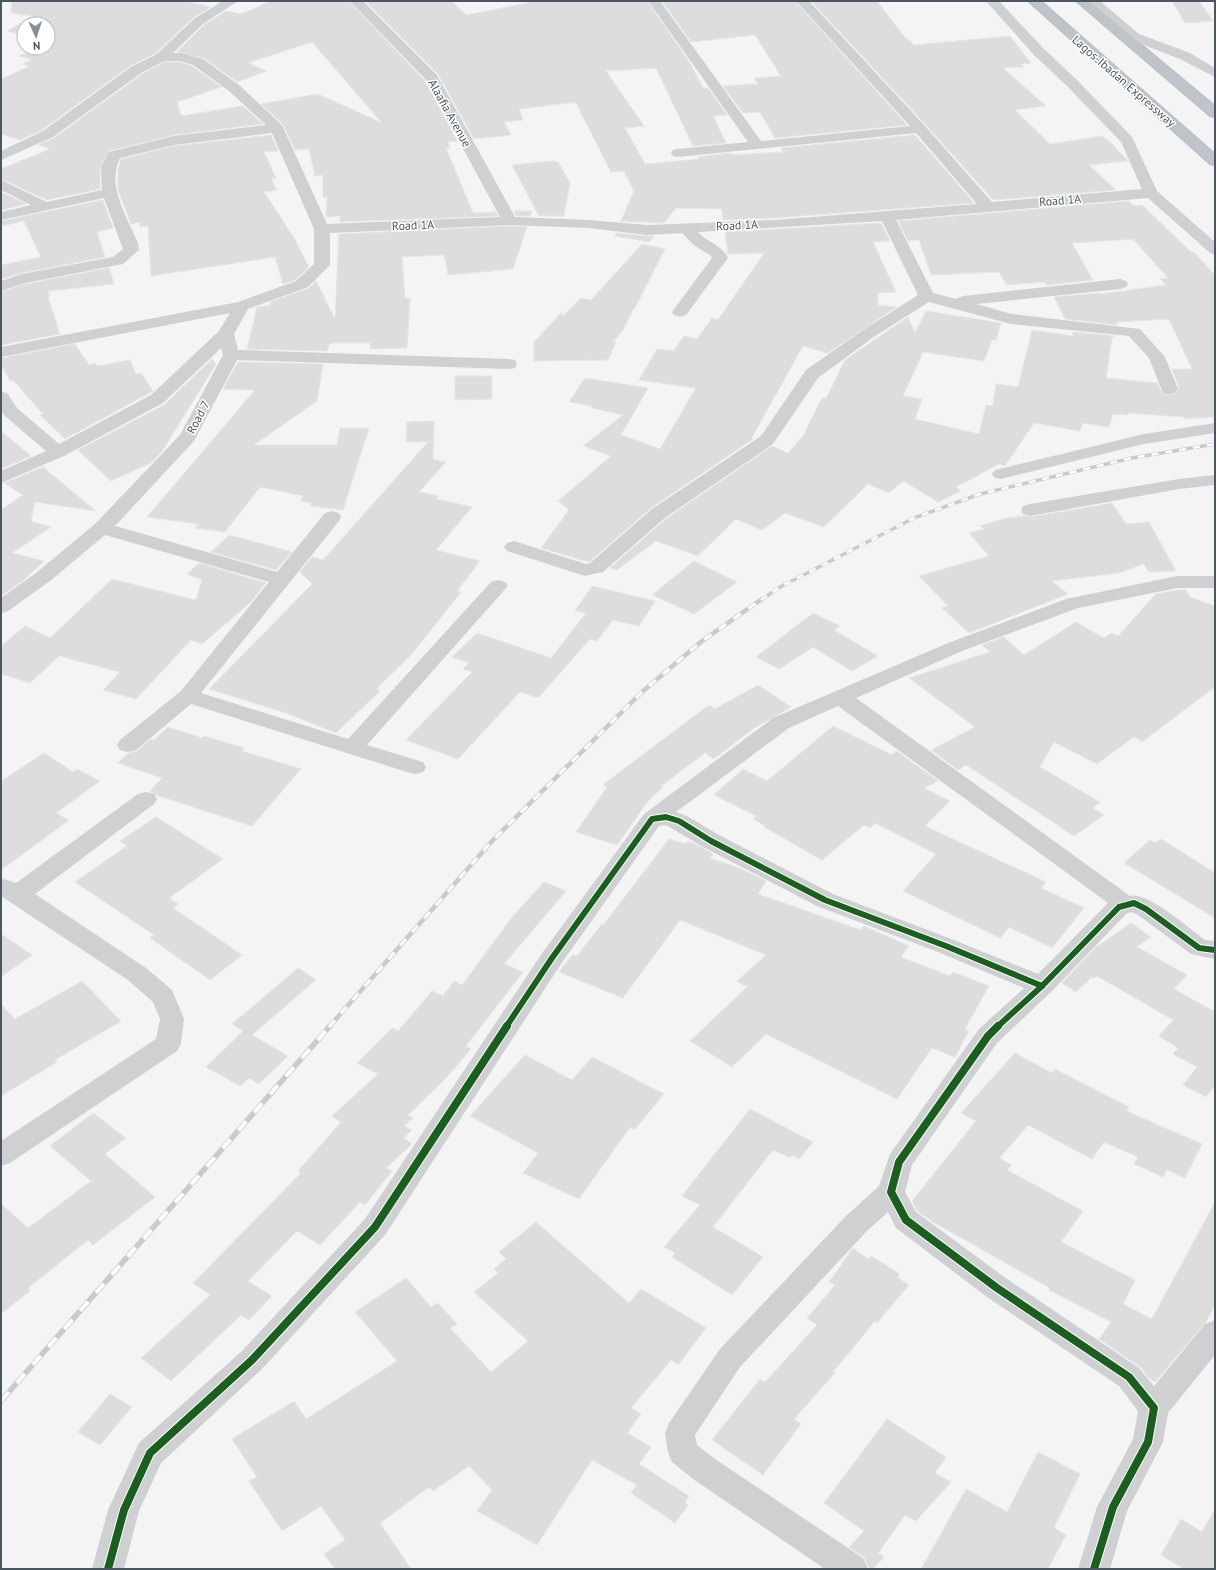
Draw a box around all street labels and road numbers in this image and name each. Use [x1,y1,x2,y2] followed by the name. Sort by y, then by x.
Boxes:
[1069,32,1179,130] street label: Lagos-Ibadan Expressway
[425,76,475,150] street label: Alaafia Avenue
[1038,191,1082,209] street label: Road 1A
[716,216,758,234] street label: Road 1A
[392,217,434,233] street label: Road 1A
[183,398,213,436] street label: Road 7

